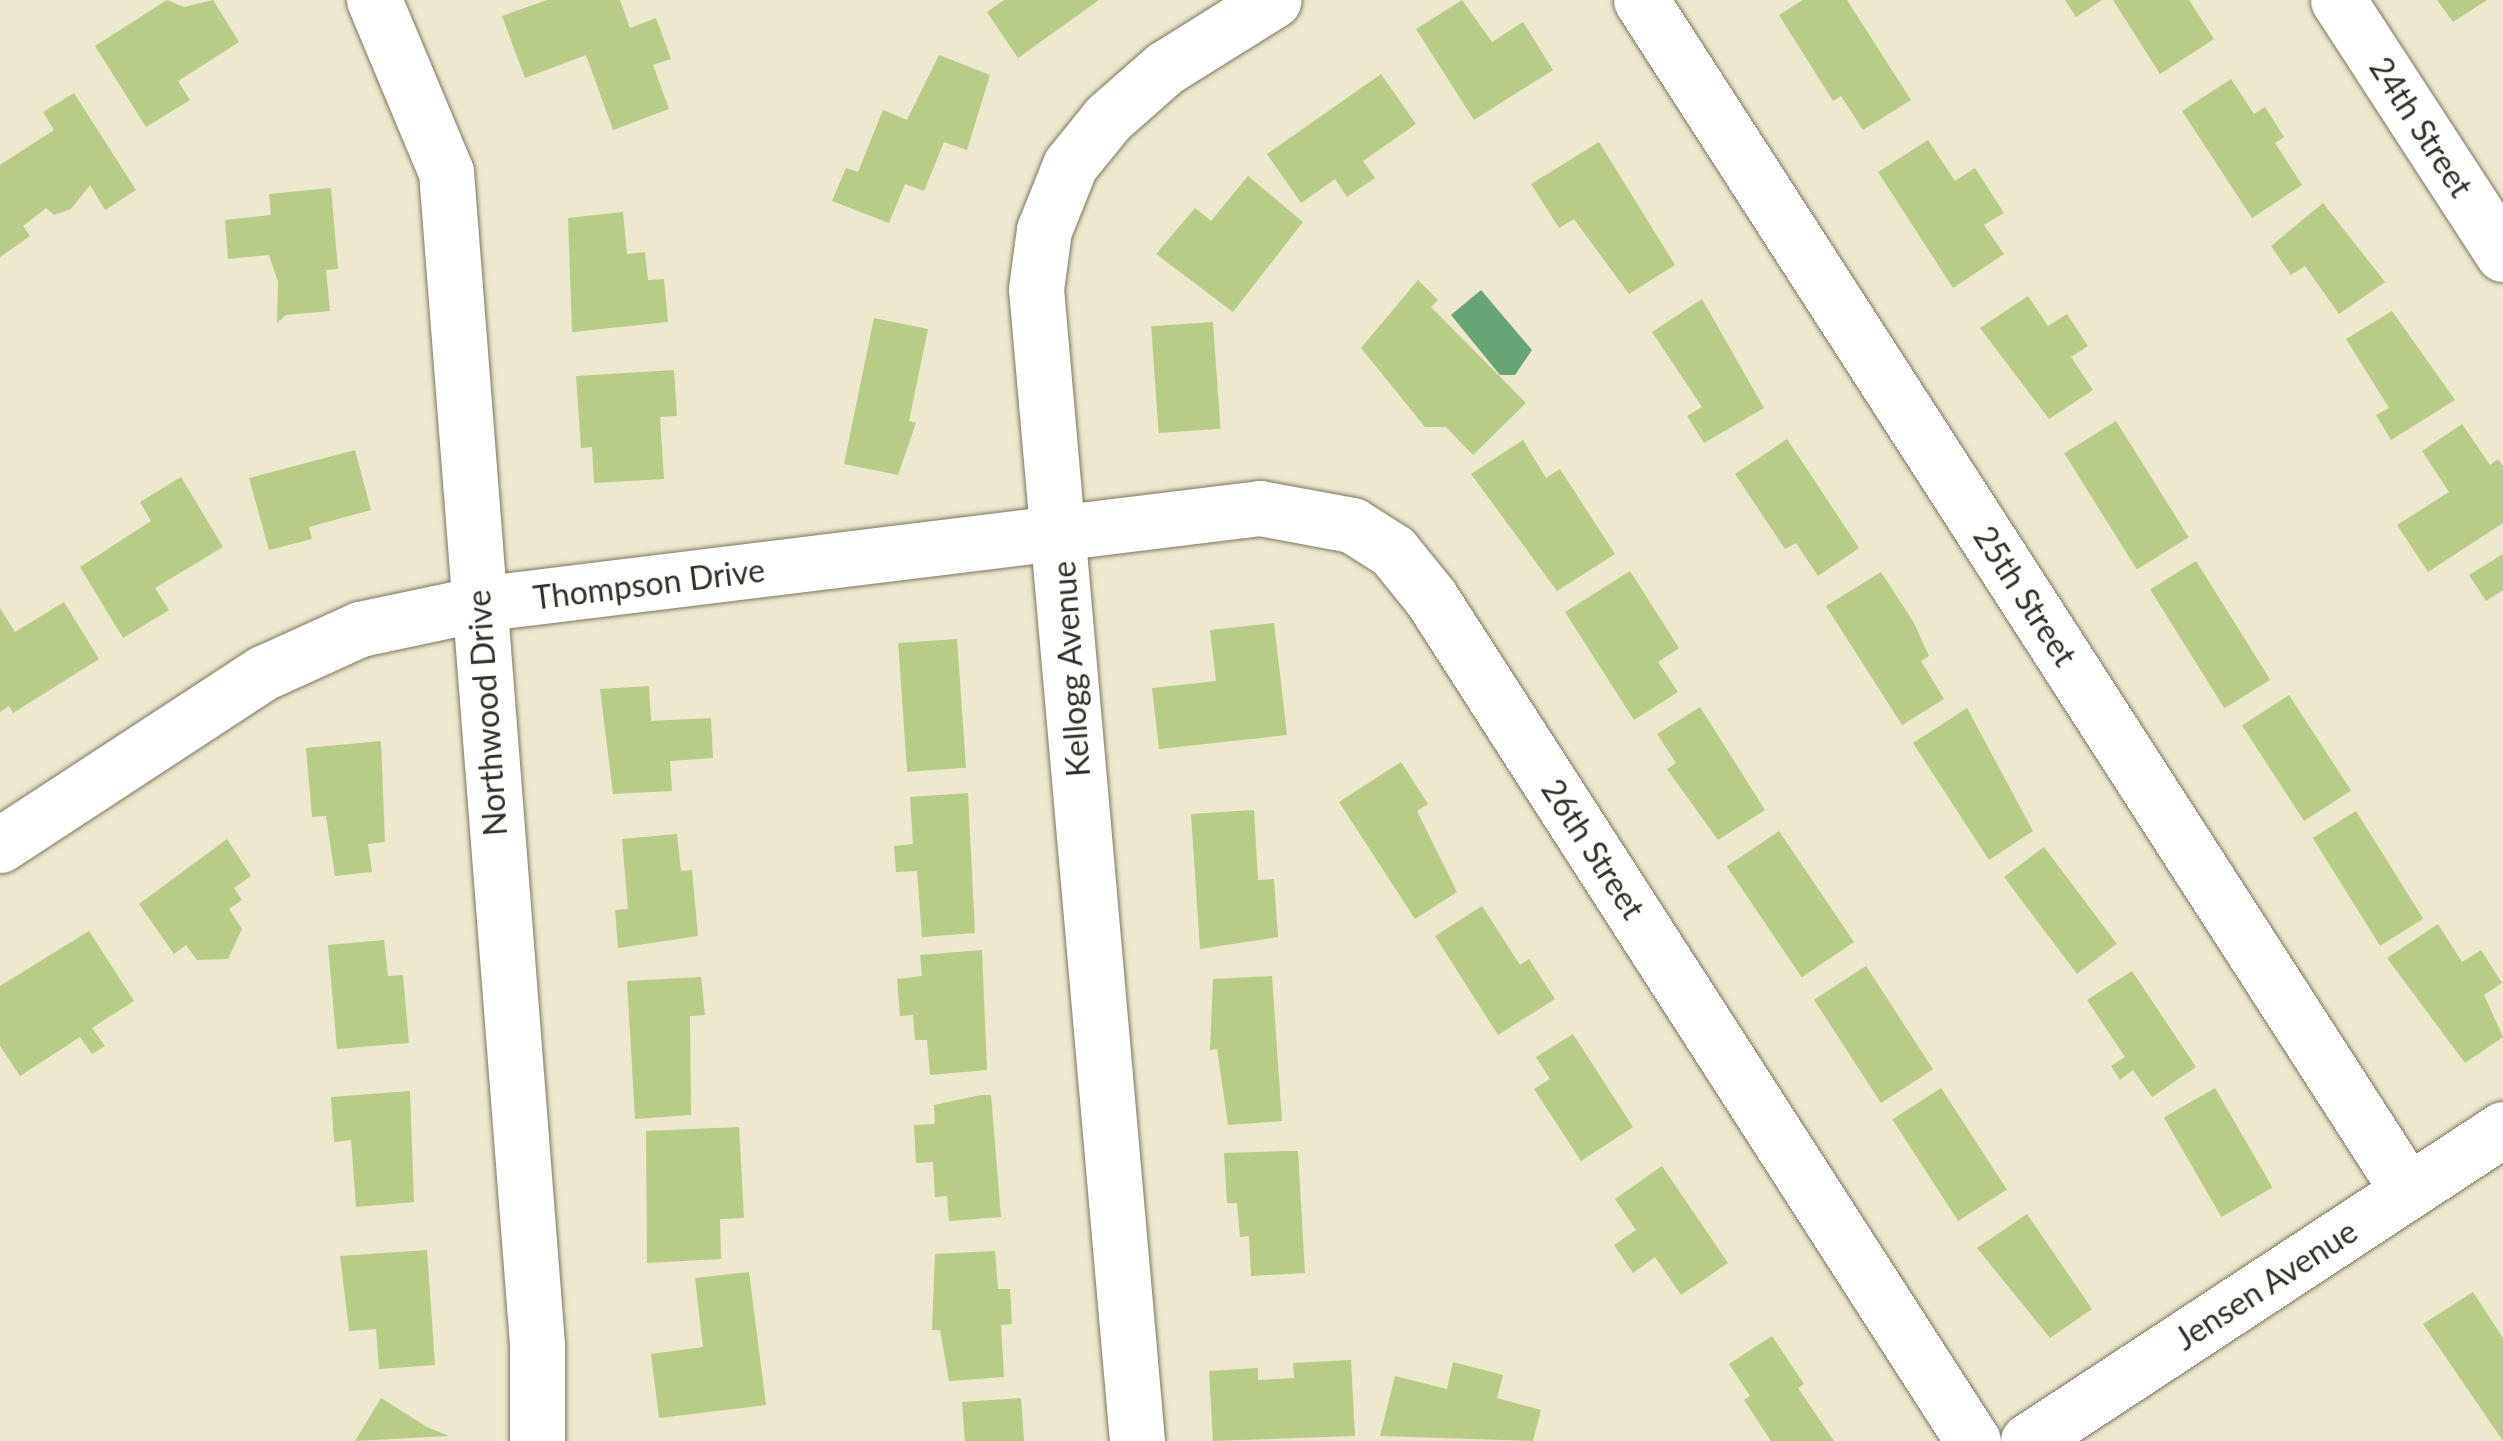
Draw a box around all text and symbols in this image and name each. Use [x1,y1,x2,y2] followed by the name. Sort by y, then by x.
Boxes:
[2362,50,2480,204] street label: 24th Street
[1966,519,2084,673] street label: 25th Street
[531,551,767,617] street label: Thompson Drive
[1044,559,1098,779] street label: Kellogg Avenue
[459,589,515,837] street label: Northwood Drive
[1534,772,1652,926] street label: 26th Street
[2167,1212,2365,1358] street label: Jensen Avenue

